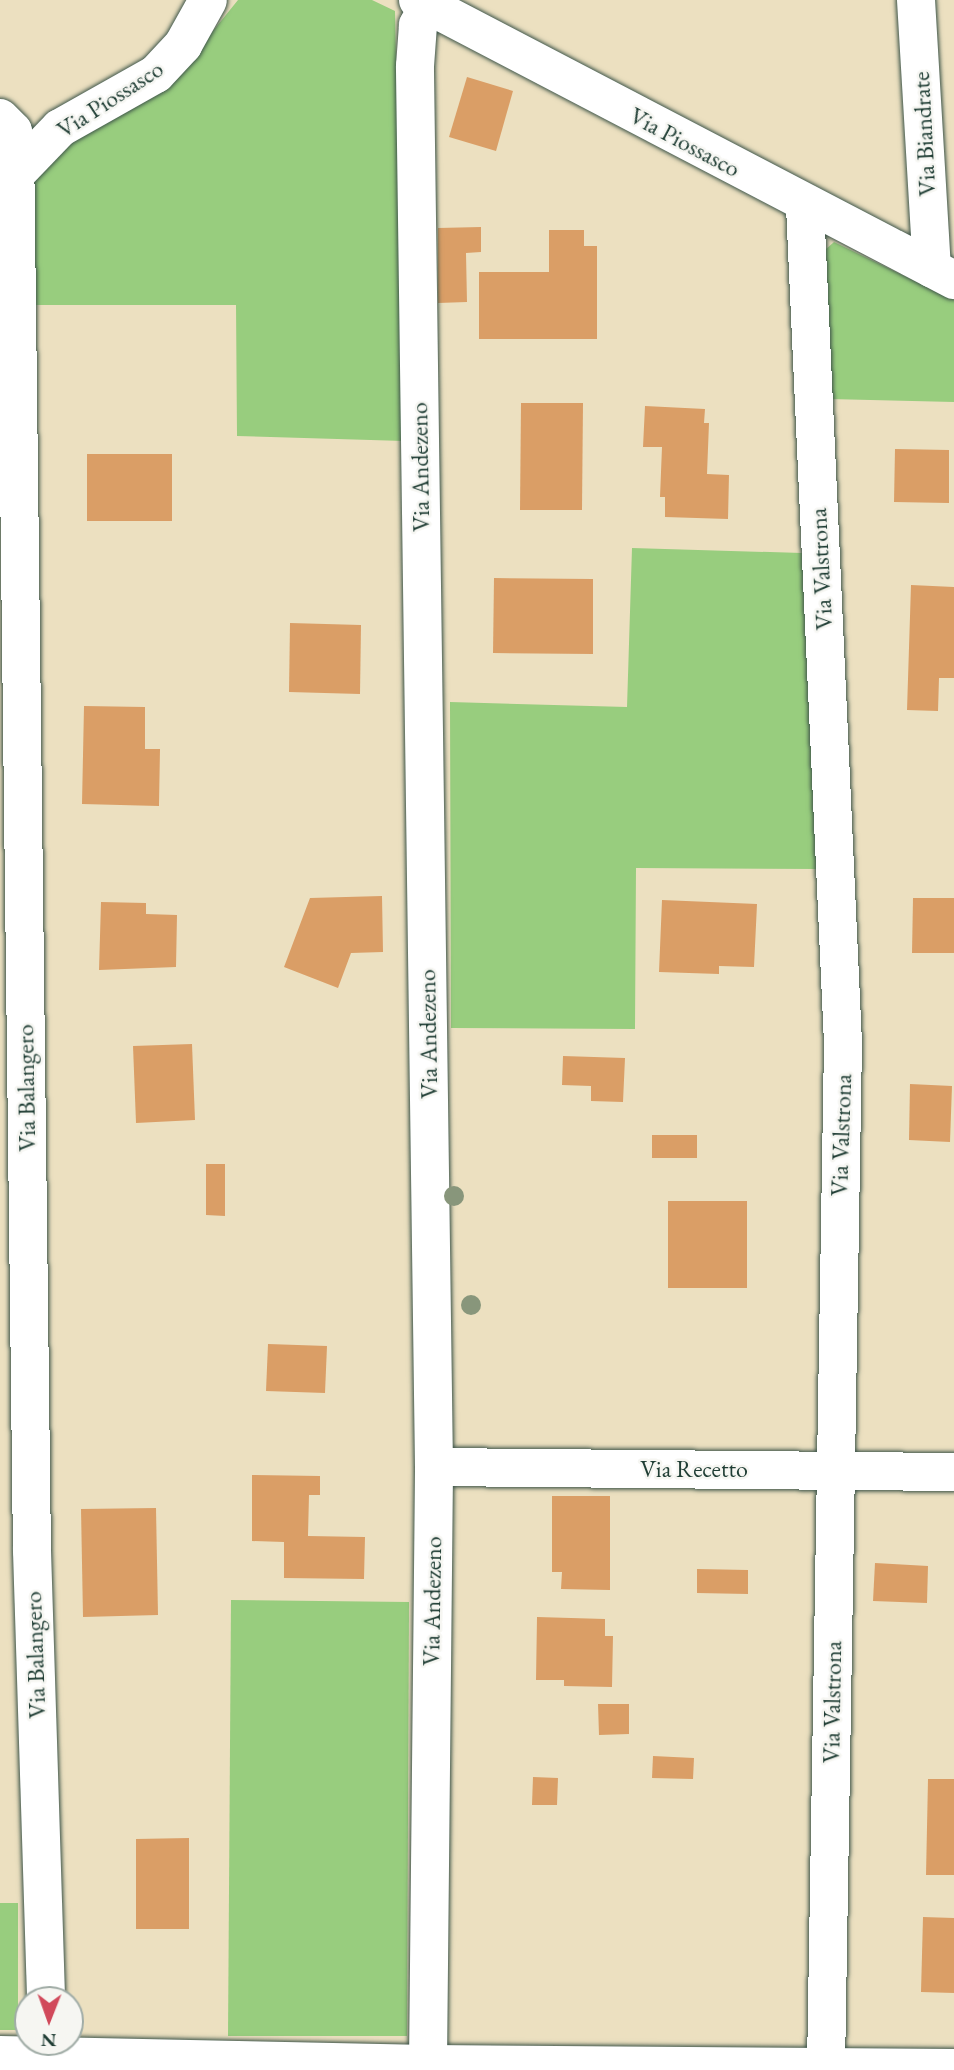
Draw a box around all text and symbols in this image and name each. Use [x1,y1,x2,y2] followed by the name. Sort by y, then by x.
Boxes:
[51,54,169,144] street label: Via Piossasco
[906,71,942,197] street label: Via Biandrate
[625,101,745,183] street label: Via Piossasco
[404,402,436,532] street label: Via Andezeno
[803,507,839,631] street label: Via Valstrona
[412,969,444,1099] street label: Via Andezeno
[10,1024,42,1152] street label: Via Balangero
[824,1073,858,1197] street label: Via Valstrona
[640,1455,748,1483] street label: Via Recetto
[416,1536,448,1666] street label: Via Andezeno
[18,1591,52,1719] street label: Via Balangero
[817,1641,847,1763] street label: Via Valstrona
[14,1986,84,2056] north arrow
[41,2028,57,2053] text: N

